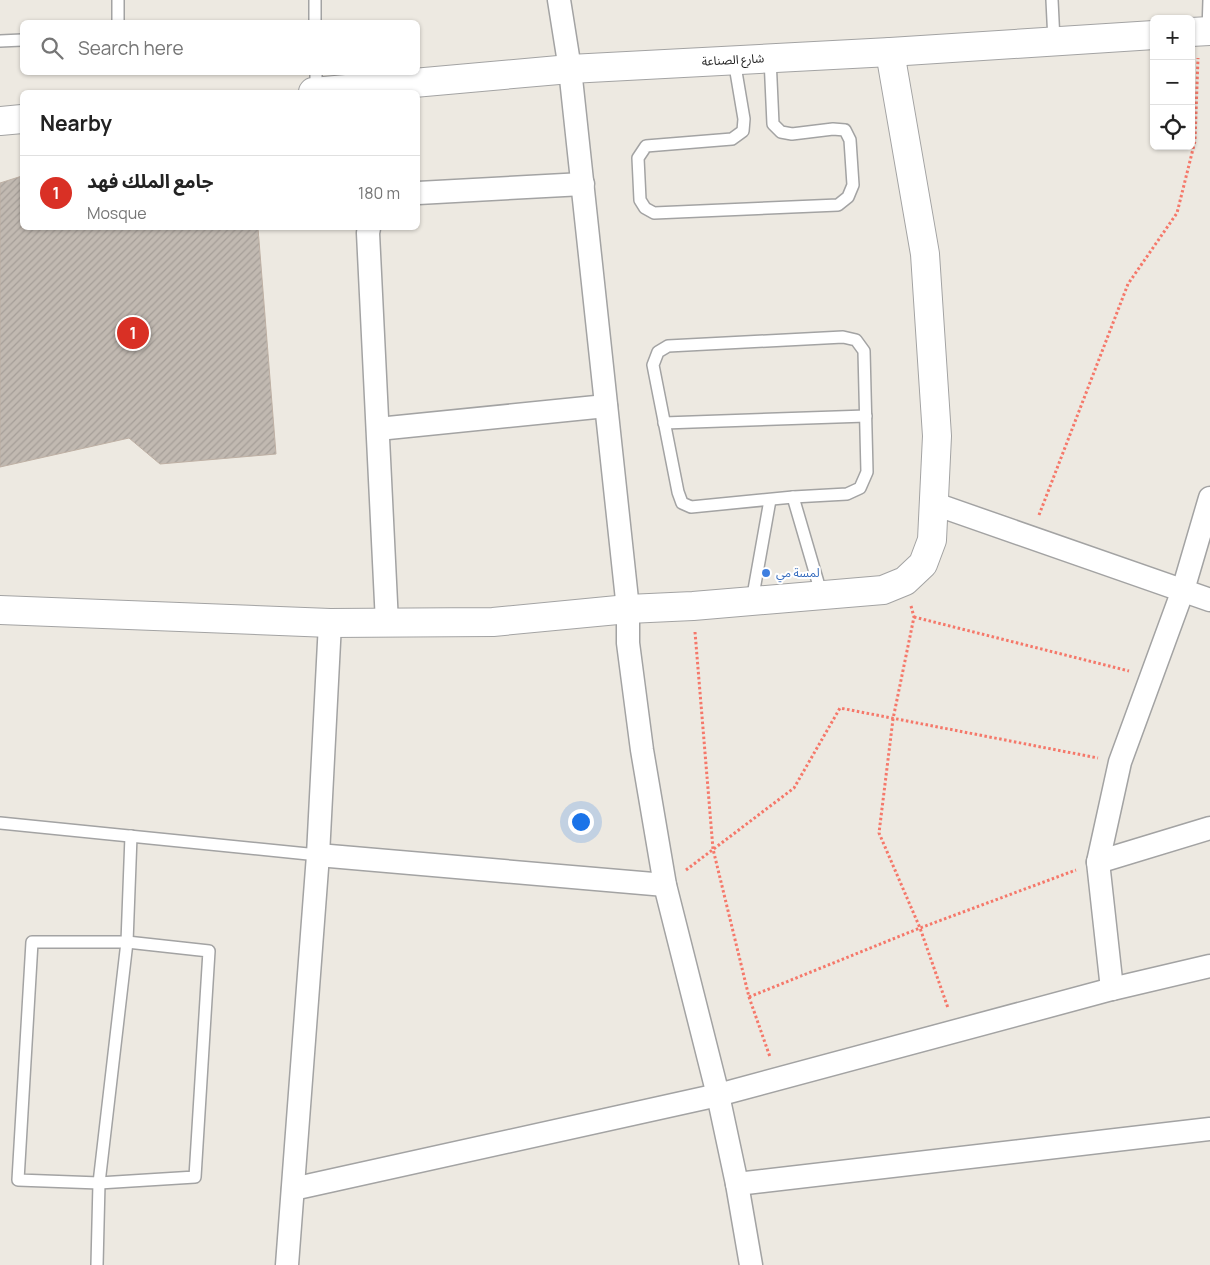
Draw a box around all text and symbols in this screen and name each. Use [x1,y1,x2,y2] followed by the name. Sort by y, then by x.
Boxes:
[1150,15,1195,150] map controls
[1150,15,1195,60] button: +
[20,20,420,75] search box
[38,34,66,62] icon: search
[78,35,184,61] text: Search here
[701,49,765,71] street label: شارع الصناعة
[1150,60,1195,105] button: −
[1150,105,1195,150] button: locate
[40,109,112,137] text: Nearby
[87,168,214,194] text: جامع الملك فهد
[52,182,60,204] text: 1
[358,182,400,204] text: 180 m
[87,202,147,224] text: Mosque
[117,314,149,352] pin: 1
[776,564,820,583] place label: لمسة مي
[760,567,772,579] marker: لمسة مي
[568,809,594,835] your location

